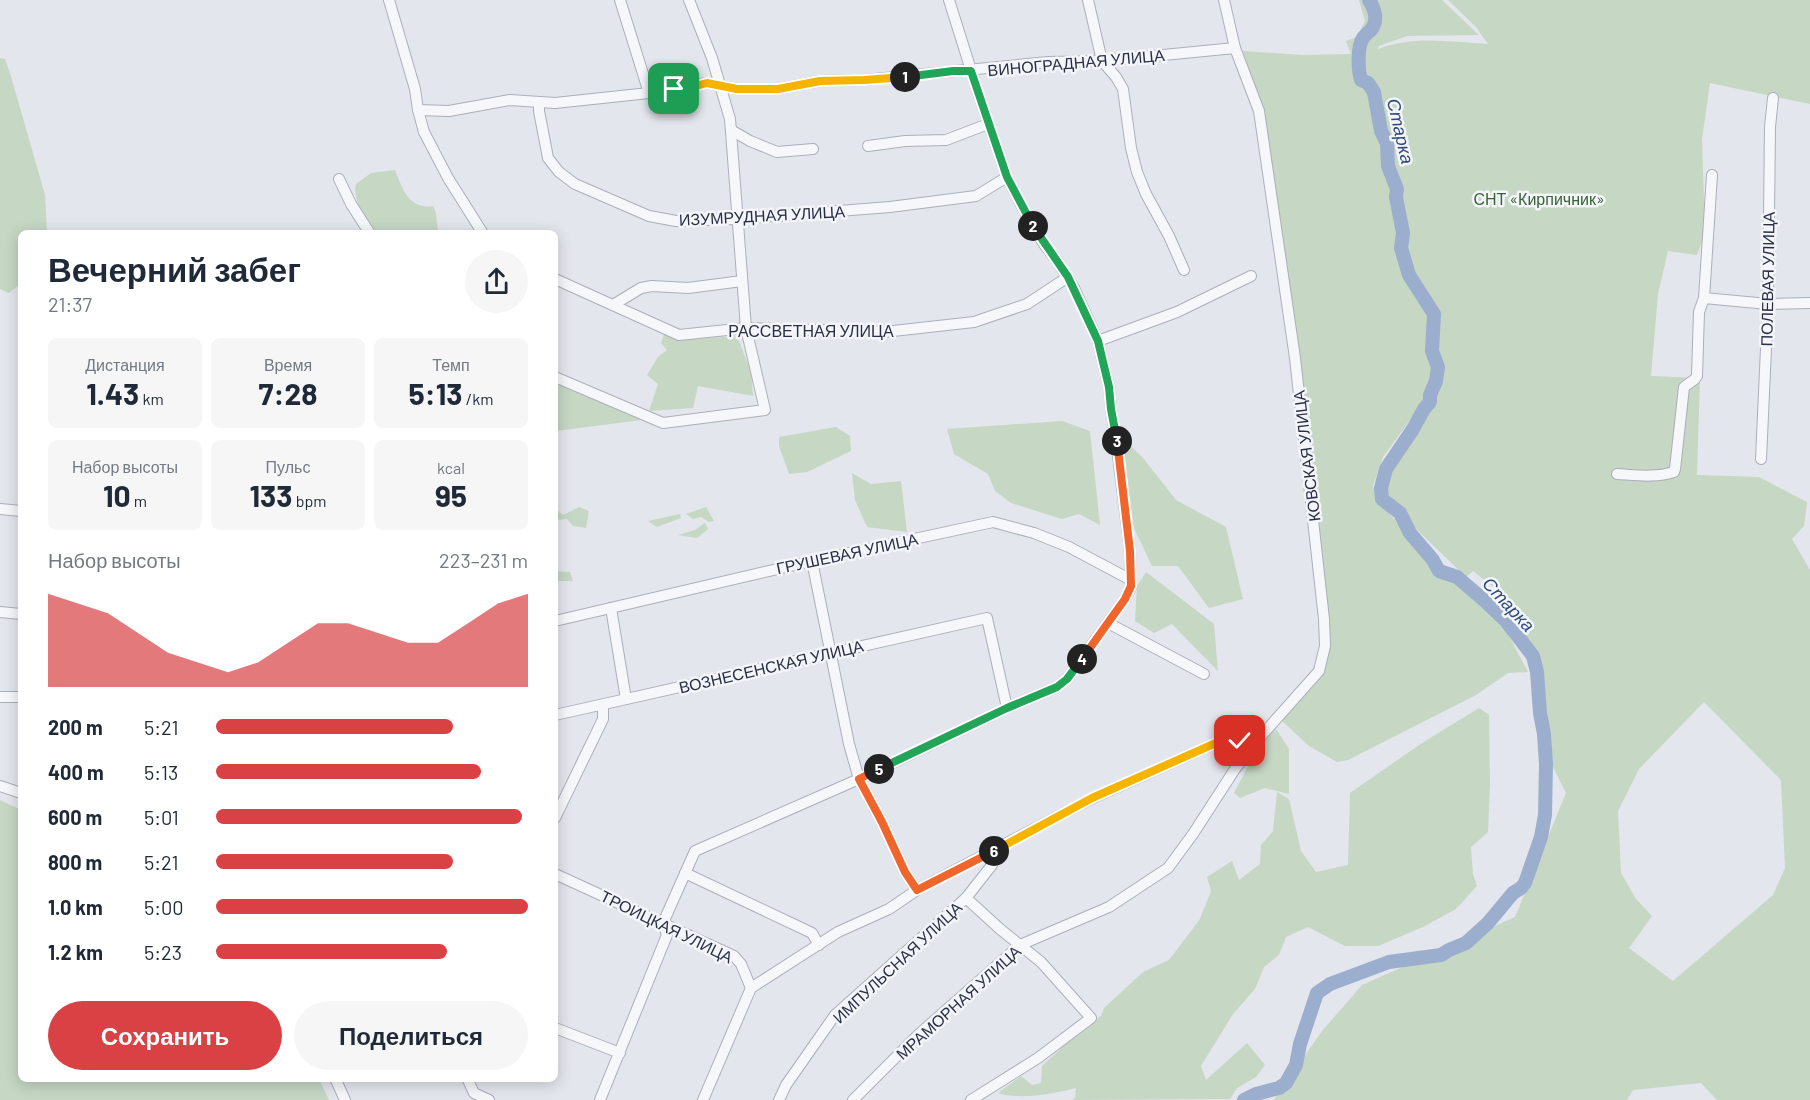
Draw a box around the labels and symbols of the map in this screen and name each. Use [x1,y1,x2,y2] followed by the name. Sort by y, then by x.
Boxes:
[987,45,1166,79] street label: ВИНОГРАДНАЯ УЛИЦА
[890,62,920,92] pin: 1
[648,63,699,114] pin
[1383,96,1419,166] water label: Старка
[1473,189,1605,208] park label: СНТ «Кирпичник»
[679,201,846,229] street label: ИЗУМРУДНАЯ УЛИЦА
[1018,211,1048,241] pin: 2
[1756,211,1778,346] street label: ПОЛЕВАЯ УЛИЦА
[728,321,894,340] street label: РАССВЕТНАЯ УЛИЦА
[1288,389,1323,523] street label: КОВСКАЯ УЛИЦА
[1102,426,1132,456] pin: 3
[774,529,920,577] street label: ГРУШЕВАЯ УЛИЦА
[1478,572,1540,636] water label: Старка
[677,635,865,696] street label: ВОЗНЕСЕНСКАЯ УЛИЦА
[1067,644,1097,674] pin: 4
[1214,715,1265,766] pin
[864,754,894,784] pin: 5
[979,836,1009,866] pin: 6
[598,886,737,966] street label: ТРОИЦКАЯ УЛИЦА
[829,897,966,1027] street label: ИМПУЛЬСНАЯ УЛИЦА
[892,941,1024,1063] street label: МРАМОРНАЯ УЛИЦА

